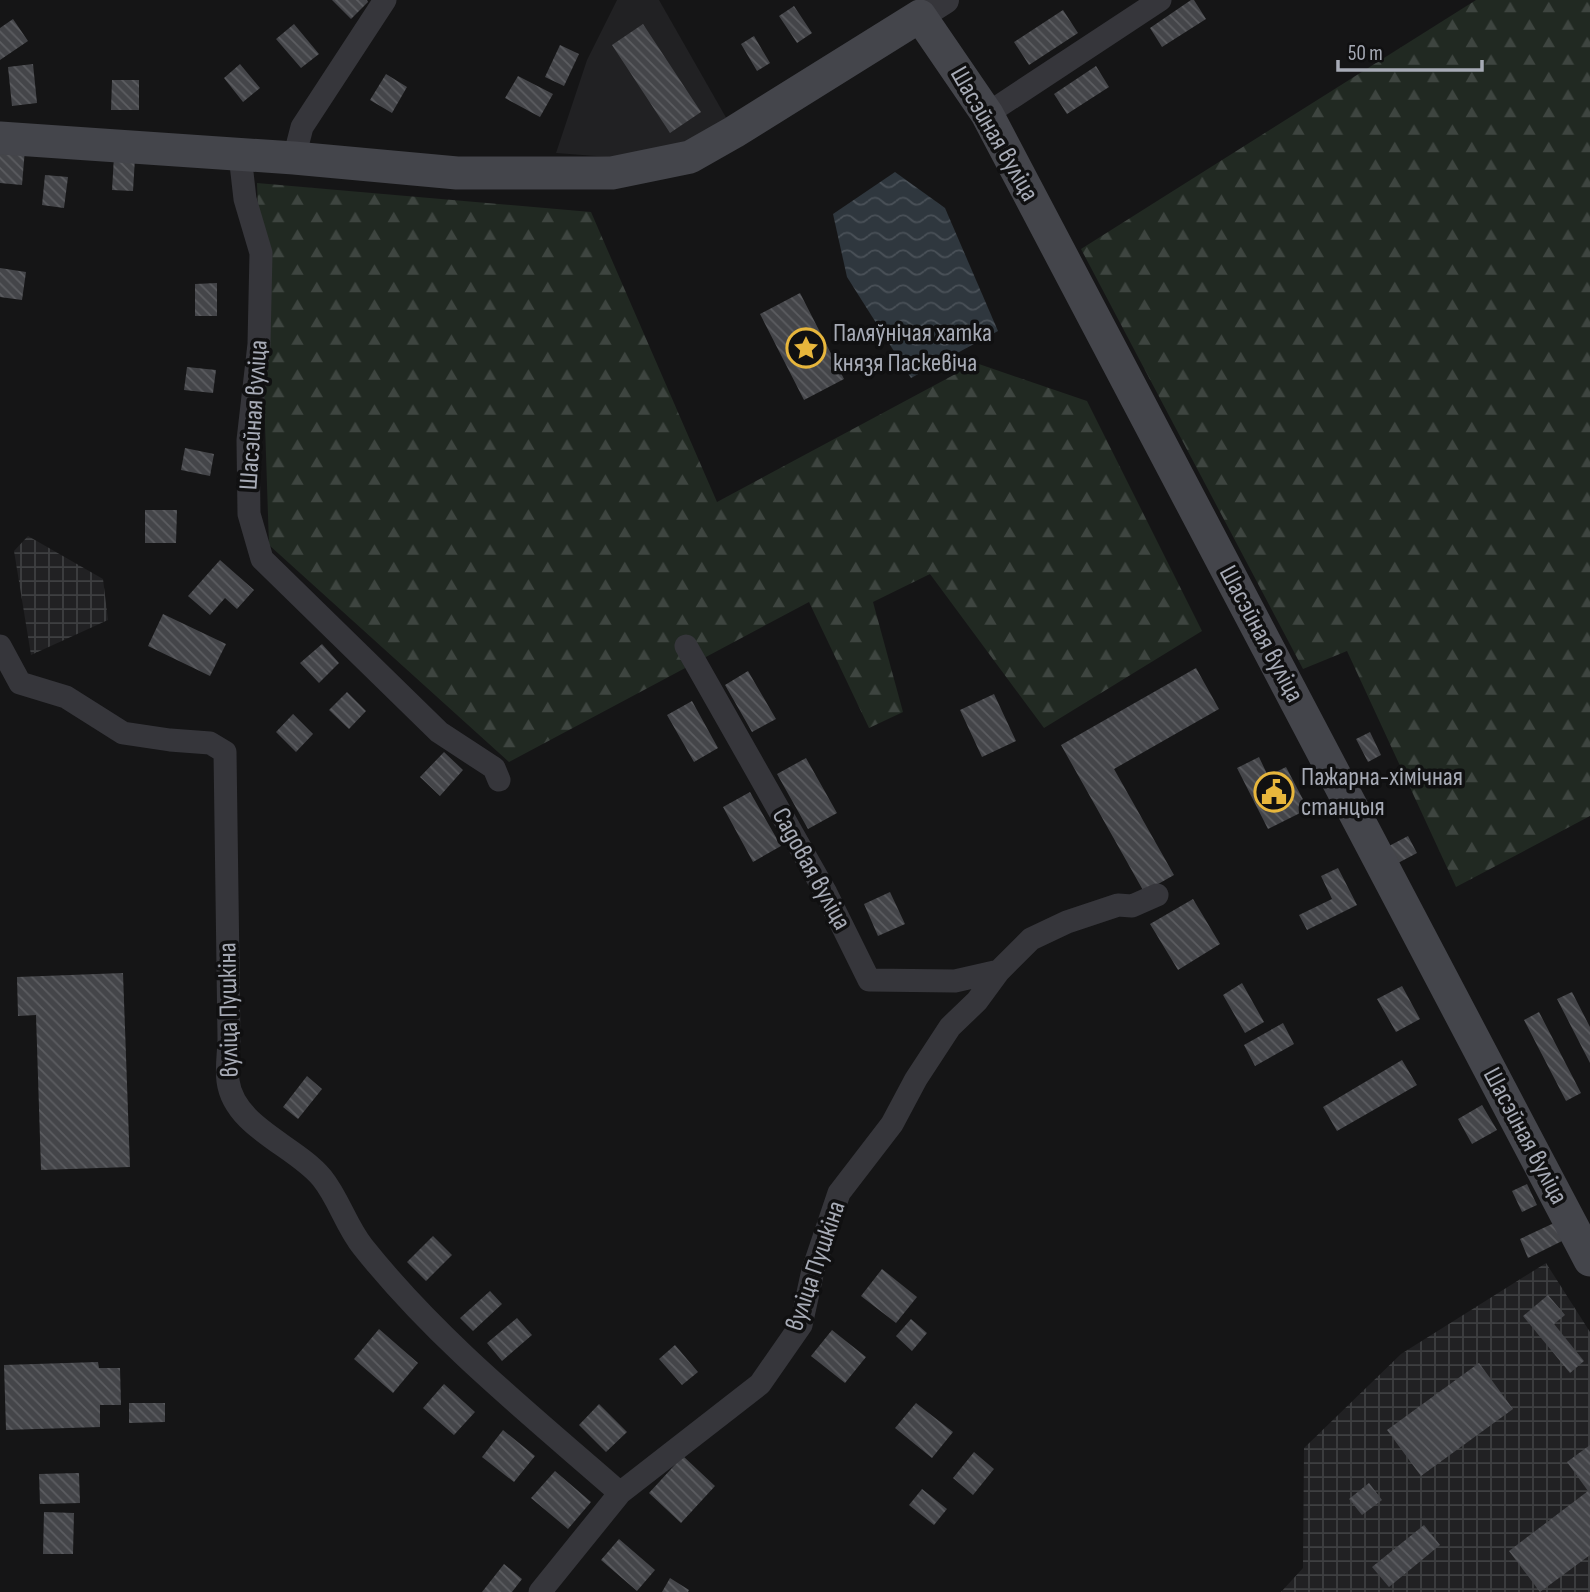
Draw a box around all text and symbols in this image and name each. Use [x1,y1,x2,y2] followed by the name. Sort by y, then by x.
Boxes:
[1338,28,1482,72] scale bar
[1348,41,1383,66] text: 50 m
[943,61,1045,207] street label: Шасэйная вуліца
[833,318,992,379] place label: Паляўнічая хатка князя Паскевіча
[785,327,827,369] place icon: Паляўнічая хатка князя Паскевіча
[233,339,275,491] street label: Шасэйная вуліца
[1212,560,1310,708] street label: Шасэйная вуліца
[1301,762,1463,823] place label: Пажарна-хімічная станцыя
[1253,771,1295,813] public building icon: Пажарна-хімічная станцыя
[765,803,857,935] street label: Садовая вуліца
[212,942,246,1078] street label: вуліца Пушкіна
[1476,1062,1574,1210] street label: Шасэйная вуліца
[779,1197,853,1335] street label: вуліца Пушкіна

